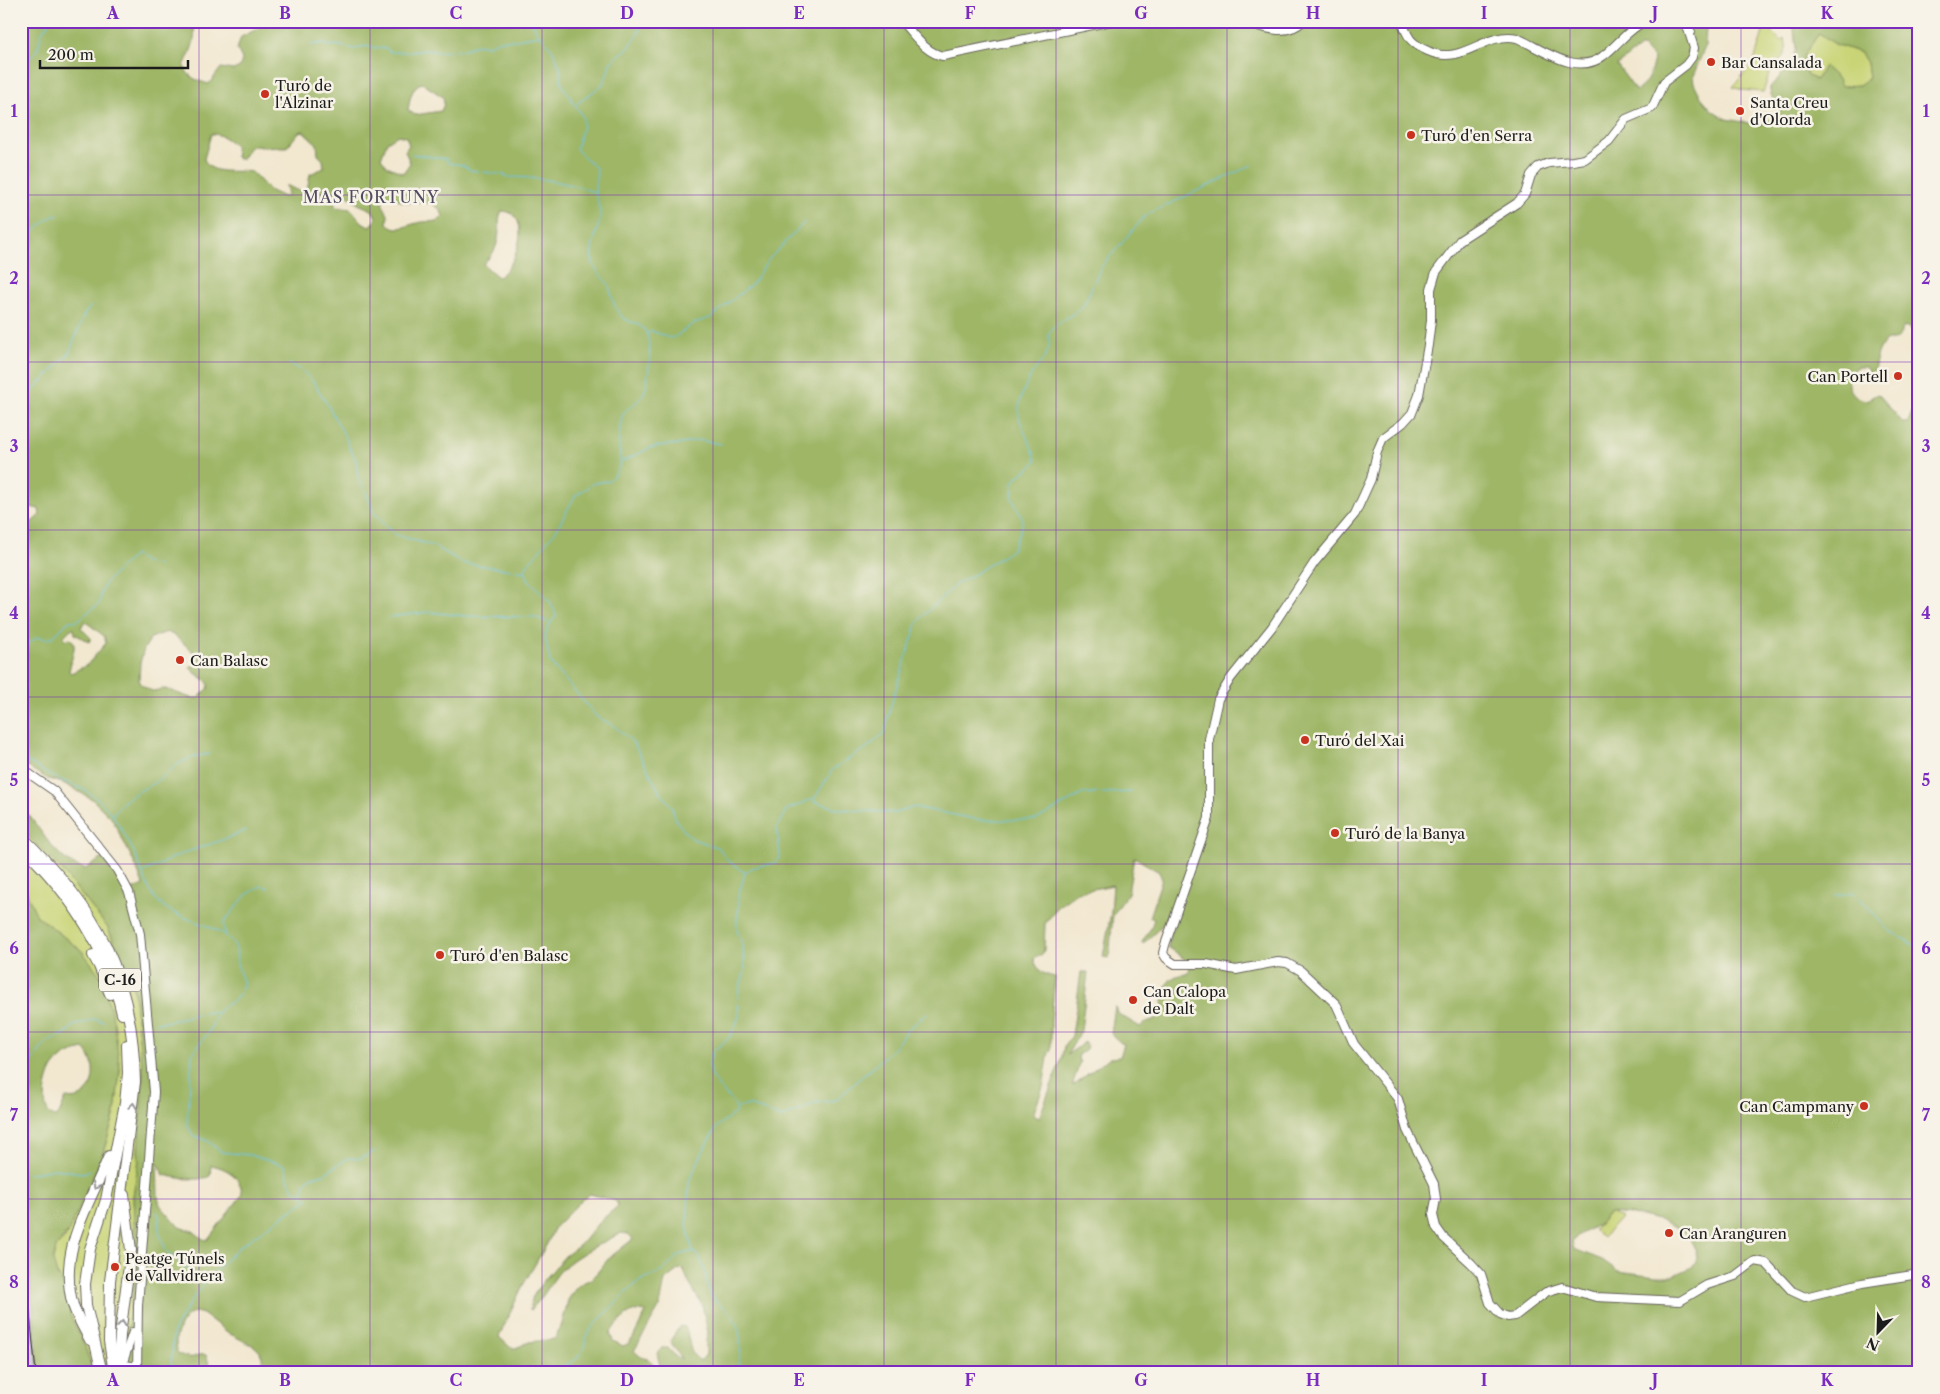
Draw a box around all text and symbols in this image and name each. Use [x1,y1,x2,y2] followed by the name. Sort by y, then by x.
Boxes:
[106,3,120,23] text: A
[279,3,291,23] text: B
[450,3,462,23] text: C
[620,3,634,23] text: D
[793,3,805,23] text: E
[965,3,976,23] text: F
[1134,3,1148,23] text: G
[1306,3,1320,23] text: H
[1481,3,1488,23] text: I
[1649,3,1658,23] text: J
[1821,3,1835,23] text: K
[40,38,188,70] scale bar
[48,45,94,64] text: 200 m
[1721,53,1822,72] place label: Bar Cansalada
[1705,56,1717,68] marker: Bar Cansalada
[275,76,334,112] place label: Turó de l'Alzinar
[259,88,271,100] marker: Turó de l'Alzinar
[1750,93,1829,129] place label: Santa Creu d'Olorda
[10,101,18,121] text: 1
[1922,101,1930,121] text: 1
[1734,105,1746,117] marker: Santa Creu d'Olorda
[1421,126,1532,145] place label: Turó d'en Serra
[1405,129,1417,141] marker: Turó d'en Serra
[303,187,439,207] district label: MAS FORTUNY
[9,268,19,288] text: 2
[1921,268,1931,288] text: 2
[1807,367,1889,386] place label: Can Portell
[1892,370,1904,382] marker: Can Portell
[9,436,19,456] text: 3
[1921,436,1931,456] text: 3
[9,603,19,623] text: 4
[1921,603,1931,623] text: 4
[190,651,268,670] place label: Can Balasc
[174,654,186,666] marker: Can Balasc
[1315,731,1405,750] place label: Turó del Xai
[1299,734,1311,746] marker: Turó del Xai
[10,770,19,790] text: 5
[1922,770,1931,790] text: 5
[1345,824,1465,843] place label: Turó de la Banya
[1329,827,1341,839] marker: Turó de la Banya
[9,938,19,958] text: 6
[1921,938,1931,958] text: 6
[450,946,568,965] place label: Turó d'en Balasc
[434,949,446,961] marker: Turó d'en Balasc
[99,968,141,992] road number: C-16
[1143,982,1226,1018] place label: Can Calopa de Dalt
[1127,994,1139,1006] marker: Can Calopa de Dalt
[1739,1097,1855,1116] place label: Can Campmany
[1858,1100,1870,1112] marker: Can Campmany
[127,1102,138,1110] one-way arrow
[10,1105,19,1125] text: 7
[1922,1105,1931,1125] text: 7
[92,1181,103,1190] one-way arrow
[1679,1224,1788,1243] place label: Can Aranguren
[1663,1227,1675,1239] marker: Can Aranguren
[125,1249,224,1285] place label: Peatge Túnels de Vallvidrera
[109,1261,121,1273] marker: Peatge Túnels de Vallvidrera
[9,1272,19,1292] text: 8
[1921,1272,1931,1292] text: 8
[1852,1306,1902,1356] north arrow
[116,1320,127,1328] one-way arrow
[1864,1333,1882,1355] text: N
[106,1370,120,1390] text: A
[279,1370,291,1390] text: B
[450,1370,462,1390] text: C
[620,1370,634,1390] text: D
[793,1370,805,1390] text: E
[965,1370,976,1390] text: F
[1134,1370,1148,1390] text: G
[1306,1370,1320,1390] text: H
[1481,1370,1488,1390] text: I
[1649,1370,1658,1390] text: J
[1821,1370,1835,1390] text: K

